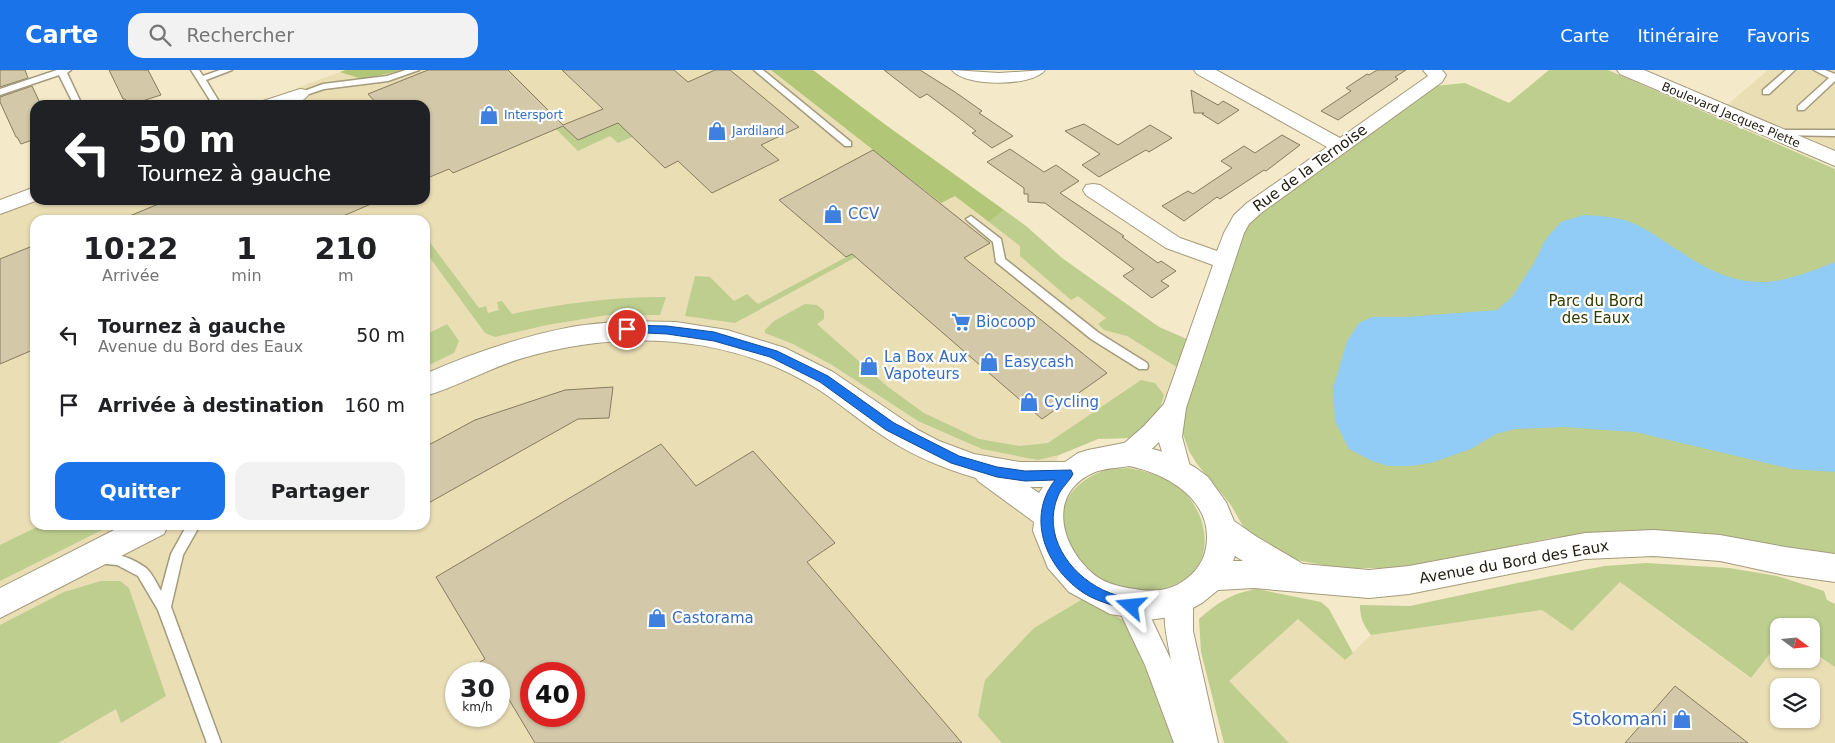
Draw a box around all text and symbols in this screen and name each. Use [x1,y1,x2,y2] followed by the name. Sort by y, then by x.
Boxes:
[128,13,478,58] search box
[25,21,98,49] text: Carte
[146,21,174,49] icon: search
[186,24,294,46] text: Rechercher
[1560,25,1609,46] text: Carte
[1637,25,1719,46] text: Itinéraire
[1747,25,1810,46] text: Favoris
[1660,79,1802,151] street label: Boulevard Jacques Piette
[478,104,500,126] shop icon: Intersport
[504,108,563,122] place label: Intersport
[55,120,120,185] icon: left
[138,120,235,160] text: 50 m
[706,120,728,142] shop icon: Jardiland
[1249,121,1371,215] street label: Rue de la Ternoise
[731,124,784,138] place label: Jardiland
[138,161,331,186] text: Tournez à gauche
[822,203,844,225] shop icon: CCV
[848,205,880,223] place label: CCV
[83,231,178,266] text: 10:22
[236,231,257,266] text: 1
[314,231,377,266] text: 210
[102,266,159,285] text: Arrivée
[231,266,262,285] text: min
[338,266,354,285] text: m
[1548,292,1644,327] park label: Parc du Bord des Eaux
[606,308,648,350] pin
[950,311,972,333] supermarket icon: Biocoop
[976,313,1036,331] place label: Biocoop
[98,315,286,337] text: Tournez à gauche
[613,315,641,343] icon: arrive
[55,321,83,349] icon: left
[356,324,405,346] text: 50 m
[98,337,303,356] text: Avenue du Bord des Eaux
[884,348,968,383] place label: La Box Aux Vapoteurs
[978,351,1000,373] shop icon: Easycash
[1004,353,1074,371] place label: Easycash
[858,355,880,377] shop icon: La Box Aux Vapoteurs
[55,391,83,419] icon: arrive
[1018,391,1040,413] shop icon: Cycling
[1044,393,1099,411] place label: Cycling
[98,394,324,416] text: Arrivée à destination
[344,394,405,416] text: 160 m
[55,462,225,520] button: Quitter
[235,462,405,520] button: Partager
[1418,536,1610,588] street label: Avenue du Bord des Eaux
[1104,579,1156,631] position arrow
[646,607,668,629] shop icon: Castorama
[672,609,754,627] place label: Castorama
[1770,618,1820,668] north arrow
[1770,618,1820,728] map controls
[520,662,585,727] speed limit sign: 40
[460,674,495,703] text: 30
[1770,678,1820,728] button: layers
[462,700,493,714] text: km/h
[1572,708,1667,729] place label: Stokomani
[1671,708,1693,730] shop icon: Stokomani

